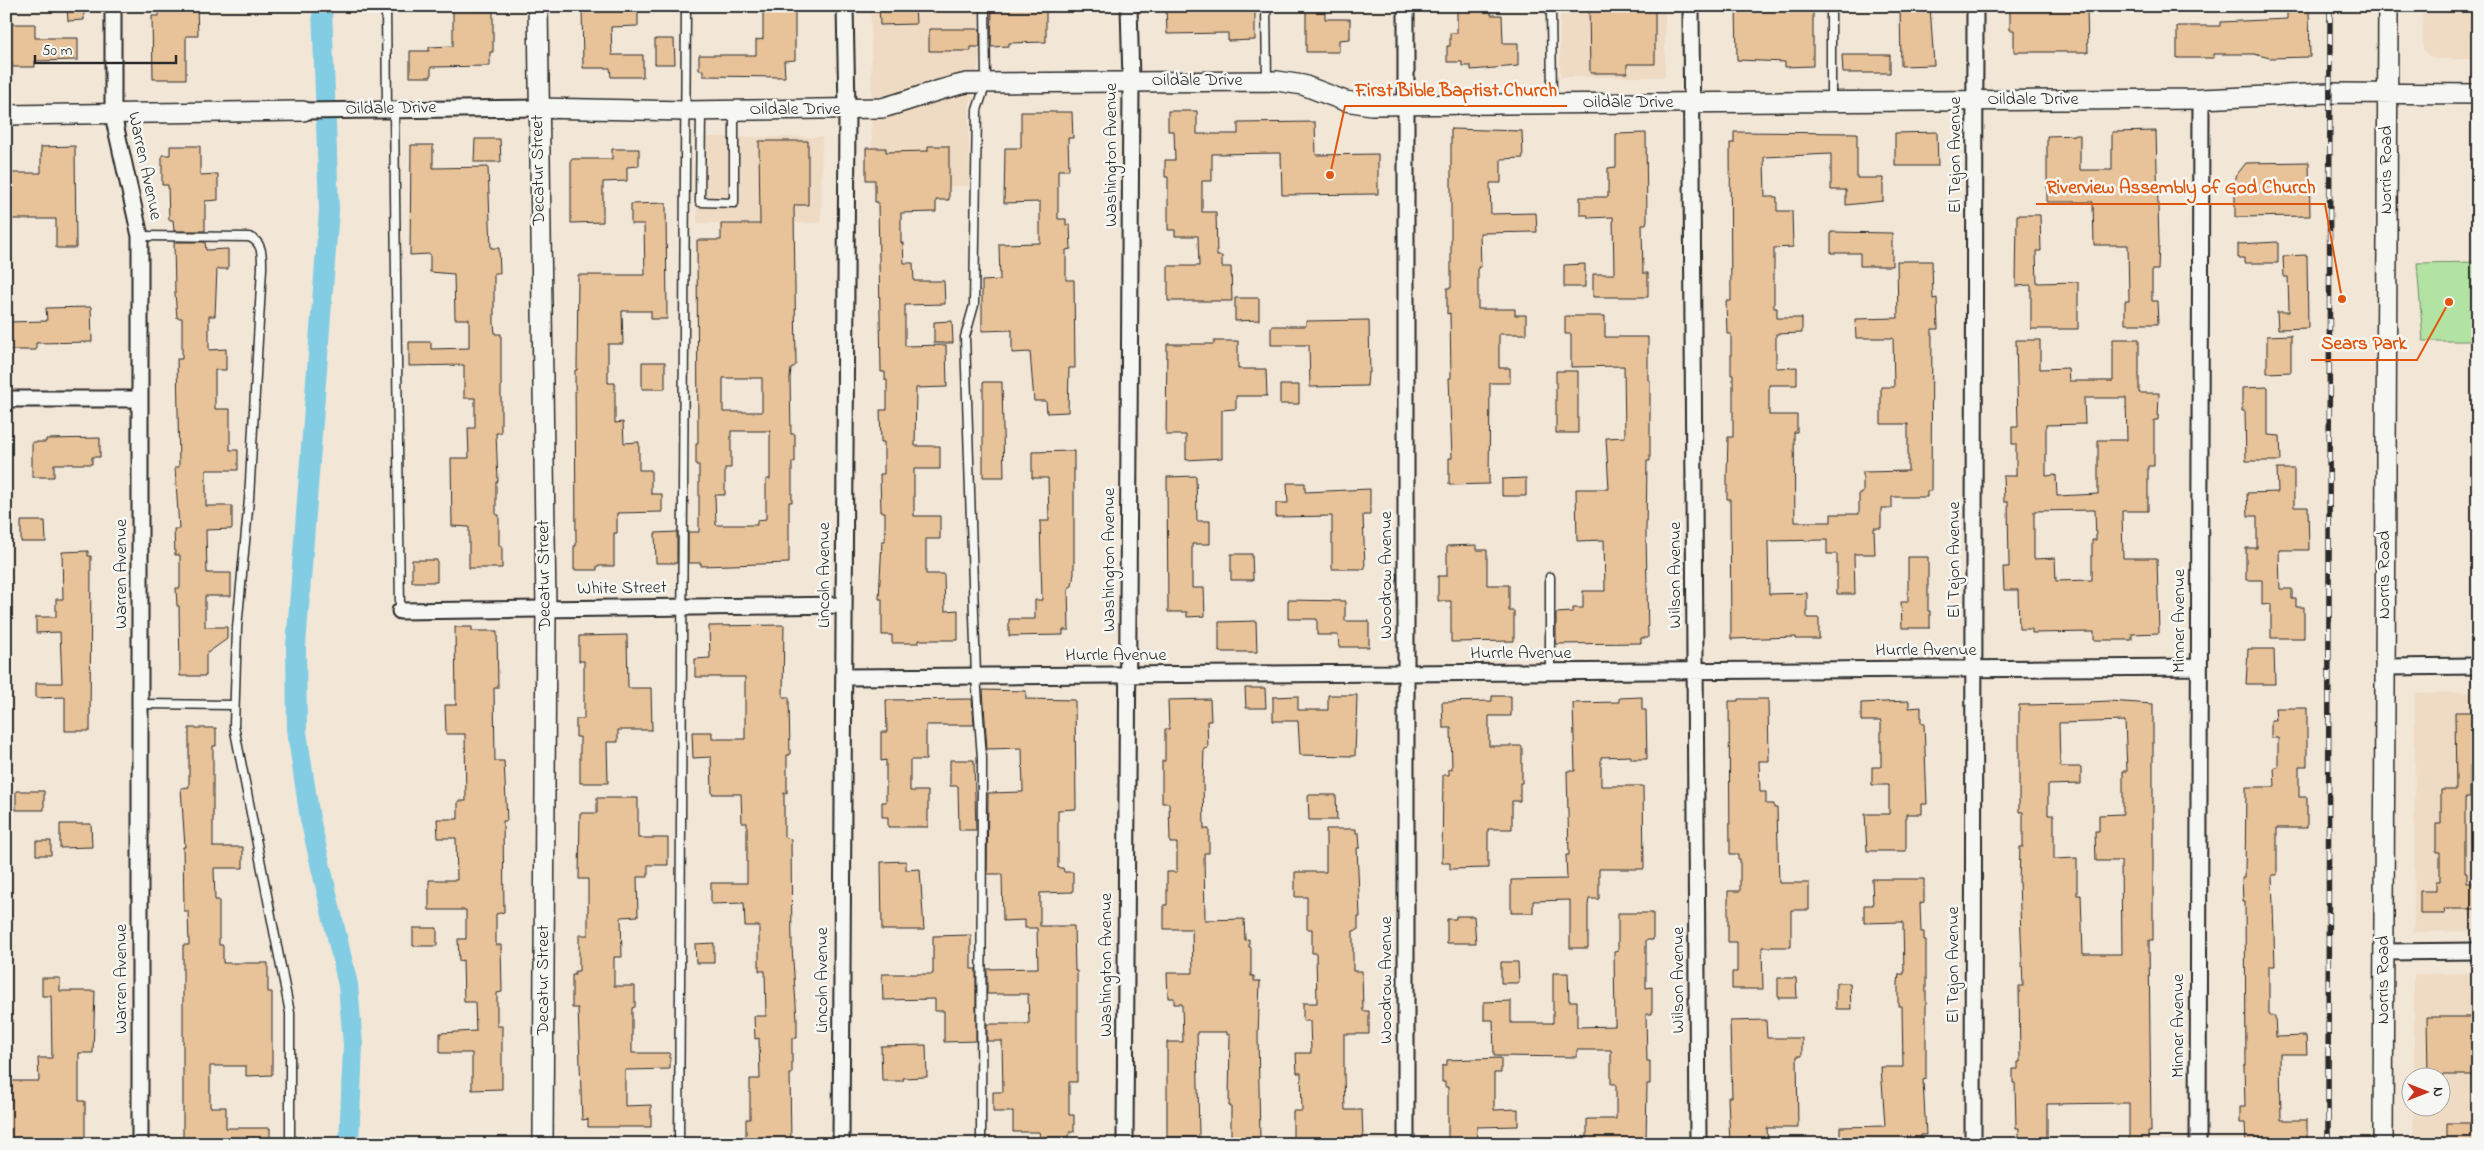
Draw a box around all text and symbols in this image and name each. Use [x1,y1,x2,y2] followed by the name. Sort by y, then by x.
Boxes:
[35,32,176,64] scale bar
[42,40,73,62] text: 50 m
[1151,68,1243,94] street label: Oildale Drive
[1345,72,1567,106] callout: First Bible Baptist Church
[1354,78,1557,105] text: First Bible Baptist Church
[1099,82,1126,227] street label: Washington Avenue
[1987,87,2079,113] street label: Oildale Drive
[1582,90,1674,116] street label: Oildale Drive
[345,95,438,123] street label: Oildale Drive
[1943,96,1969,213] street label: El Tejon Avenue
[749,97,841,123] street label: Oildale Drive
[120,109,168,223] street label: Warren Avenue
[525,114,553,227] street label: Decatur Street
[2374,126,2400,214] street label: Norris Road
[2036,170,2325,204] callout: Riverview Assembly of God Church
[2046,175,2316,204] text: Riverview Assembly of God Church
[2311,326,2417,360] callout: Sears Park
[2321,331,2407,358] text: Sears Park
[1097,487,1124,632] street label: Washington Avenue
[1942,501,1968,618] street label: El Tejon Avenue
[1374,510,1400,639] street label: Woodrow Avenue
[109,518,135,629] street label: Warren Avenue
[531,519,559,632] street label: Decatur Street
[812,521,838,628] street label: Lincoln Avenue
[1663,521,1689,628] street label: Wilson Avenue
[2372,531,2398,619] street label: Norris Road
[2167,568,2193,673] street label: Minner Avenue
[577,575,667,603] street label: White Street
[1875,638,1978,664] street label: Hurrle Avenue
[1470,641,1573,667] street label: Hurrle Avenue
[1065,643,1168,669] street label: Hurrle Avenue
[1094,892,1121,1037] street label: Washington Avenue
[1941,906,1967,1023] street label: El Tejon Avenue
[1374,915,1400,1044] street label: Woodrow Avenue
[109,923,135,1034] street label: Warren Avenue
[531,925,557,1036] street label: Decatur Street
[810,926,836,1033] street label: Lincoln Avenue
[1666,926,1692,1033] street label: Wilson Avenue
[2371,936,2397,1024] street label: Norris Road
[2166,973,2192,1078] street label: Minner Avenue
[2402,1068,2452,1118] north arrow
[2427,1087,2448,1097] text: N

